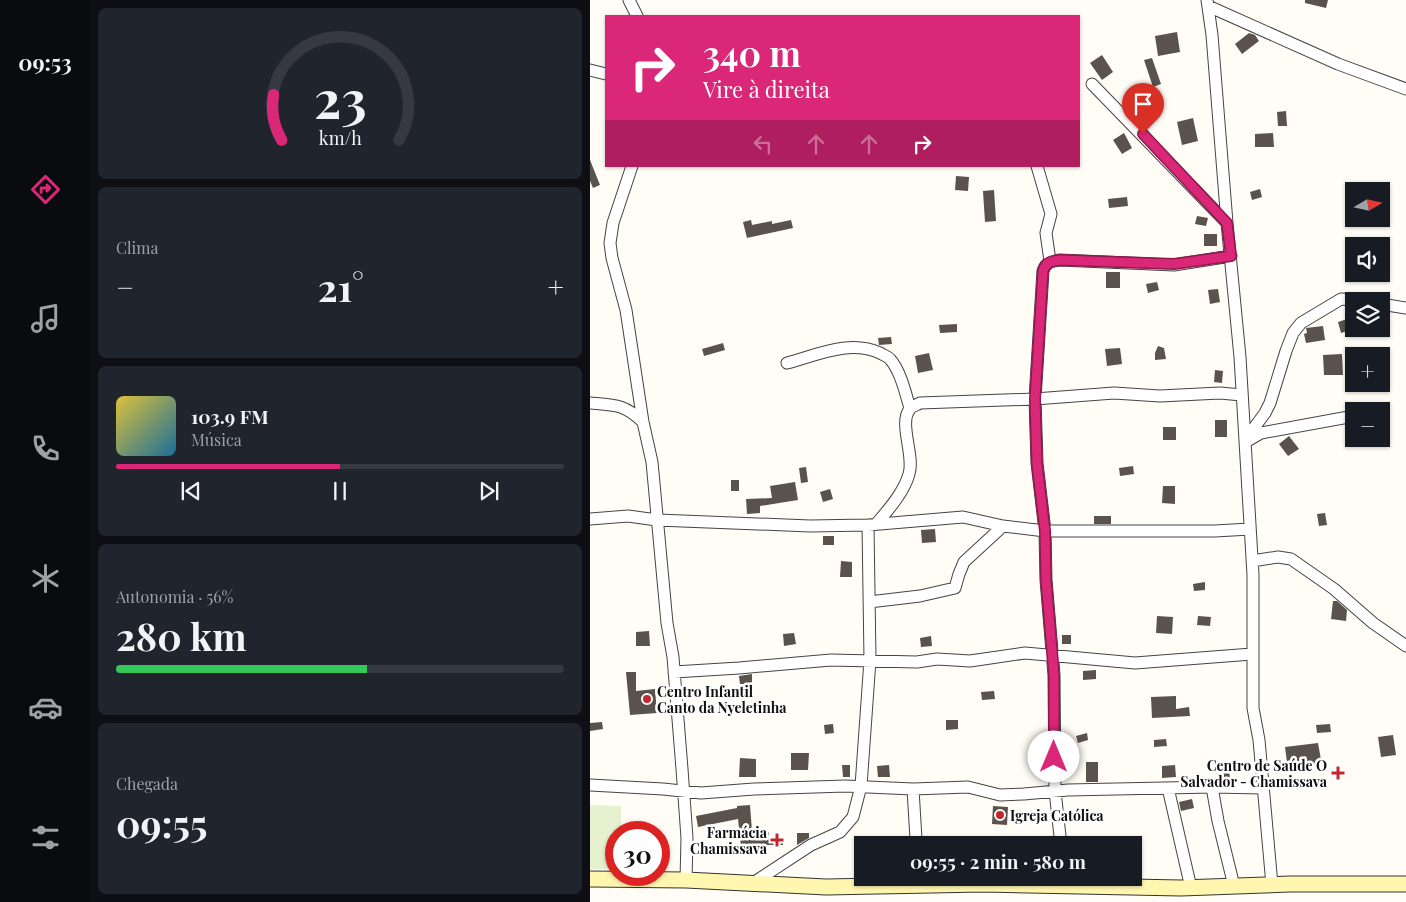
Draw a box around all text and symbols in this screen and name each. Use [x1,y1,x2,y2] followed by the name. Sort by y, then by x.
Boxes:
[703,29,801,76] text: 340 m
[620,35,685,100] icon: right
[18,47,72,77] text: 09:53
[314,63,366,132] text: 23
[703,74,830,104] text: Vire à direita
[1122,83,1164,134] pin
[1129,90,1157,118] icon: arrive
[319,126,362,149] text: km/h
[749,130,777,158] icon: left
[802,130,830,158] icon: ahead
[855,130,883,158] icon: ahead
[908,130,936,158] icon: right
[28,172,63,207] icon: directions
[1345,182,1390,228] north arrow
[1345,182,1390,447] map controls
[116,237,158,258] text: Clima
[1345,237,1390,282] button: sound
[318,261,364,312] text: 21°
[116,268,134,305] text: −
[548,268,564,305] text: +
[1345,292,1390,337] button: layers
[28,301,63,336] icon: music
[1345,347,1390,392] button: +
[1345,402,1390,447] button: −
[191,403,269,429] text: 103.9 FM
[191,429,242,450] text: Música
[28,431,63,466] icon: phone
[177,477,205,505] icon: previous
[326,477,354,505] icon: pause
[475,477,503,505] icon: next
[28,561,63,596] icon: climate
[116,586,233,607] text: Autonomia · 56%
[116,610,247,661] text: 280 km
[657,682,787,717] place label: Centro Infantil Canto da Nyeletinha
[28,690,63,725] icon: car
[641,693,653,705] marker: Centro Infantil Canto da Nyeletinha
[1027,730,1079,782] position arrow
[1180,756,1328,791] place label: Centro de Saúde O Salvador - Chamissava
[1331,766,1345,780] marker: Centro de Saúde O Salvador - Chamissava
[116,773,178,794] text: Chegada
[116,797,207,848] text: 09:55
[1010,806,1104,825] place label: Igreja Católica
[994,809,1006,821] marker: Igreja Católica
[28,820,63,855] icon: filters
[605,821,670,886] speed limit sign: 30
[690,823,768,858] place label: Farmácia Chamissava
[771,834,783,846] marker: Farmácia Chamissava
[910,848,1086,874] text: 09:55 · 2 min · 580 m

